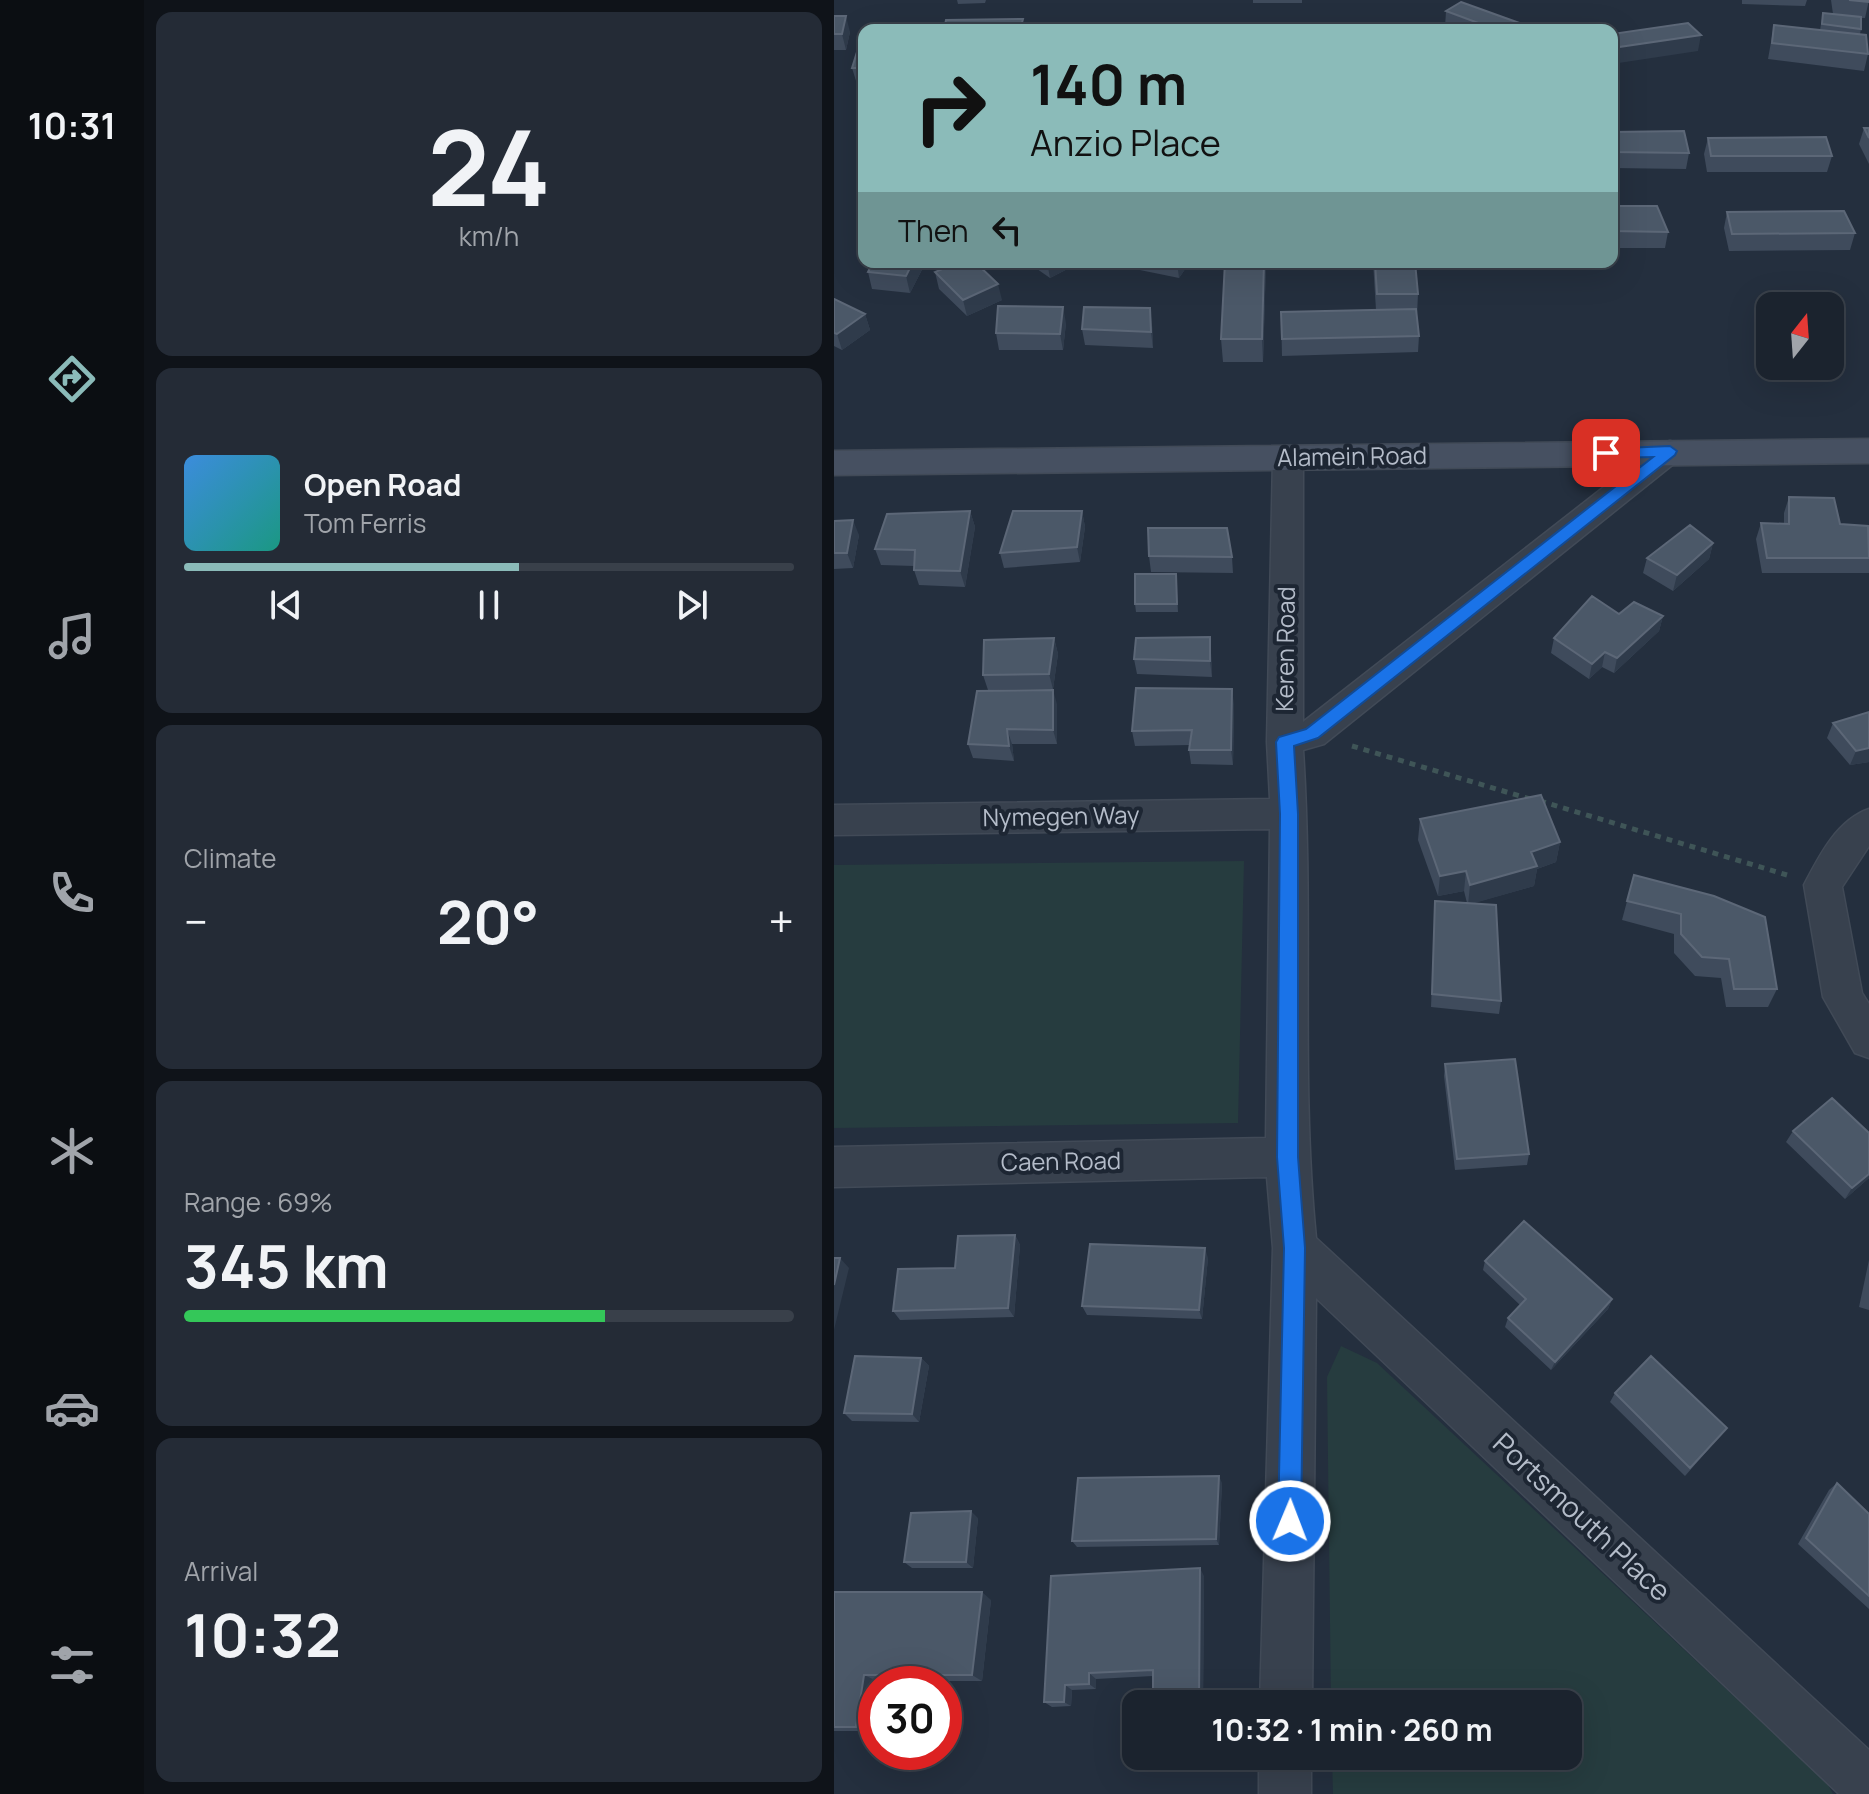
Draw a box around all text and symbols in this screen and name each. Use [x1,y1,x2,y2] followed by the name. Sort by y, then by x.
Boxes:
[1030,45,1187,122] text: 140 m
[898,56,1002,160] icon: right
[427,95,551,237] text: 24
[28,101,116,150] text: 10:31
[1030,118,1221,167] text: Anzio Place
[985,208,1029,252] icon: left
[898,210,969,251] text: Then
[459,218,519,254] text: km/h
[1756,292,1844,380] north arrow
[1756,292,1844,380] map controls
[44,351,100,407] icon: directions
[1572,419,1640,487] pin
[1584,431,1628,475] icon: arrive
[1277,438,1427,473] street label: Alamein Road
[304,464,461,505] text: Open Road
[304,505,426,541] text: Tom Ferris
[264,583,308,627] icon: previous
[467,583,511,627] icon: pause
[670,583,714,627] icon: next
[1267,586,1302,712] street label: Keren Road
[44,608,100,664] icon: music
[982,798,1140,833] street label: Nymegen Way
[184,840,276,876] text: Climate
[44,865,100,921] icon: phone
[437,880,539,962] text: 20°
[184,891,208,951] text: −
[769,891,794,951] text: +
[44,1123,100,1179] icon: climate
[1001,1143,1121,1178] street label: Caen Road
[184,1184,333,1220] text: Range · 69%
[184,1224,389,1306] text: 345 km
[44,1380,100,1436] icon: car
[1486,1424,1680,1609] street label: Portsmouth Place
[1248,1479,1332,1563] position arrow
[184,1553,258,1589] text: Arrival
[184,1593,341,1675] text: 10:32
[44,1637,100,1693] icon: filters
[858,1666,962,1770] speed limit sign: 30
[1212,1709,1492,1750] text: 10:32 · 1 min · 260 m

